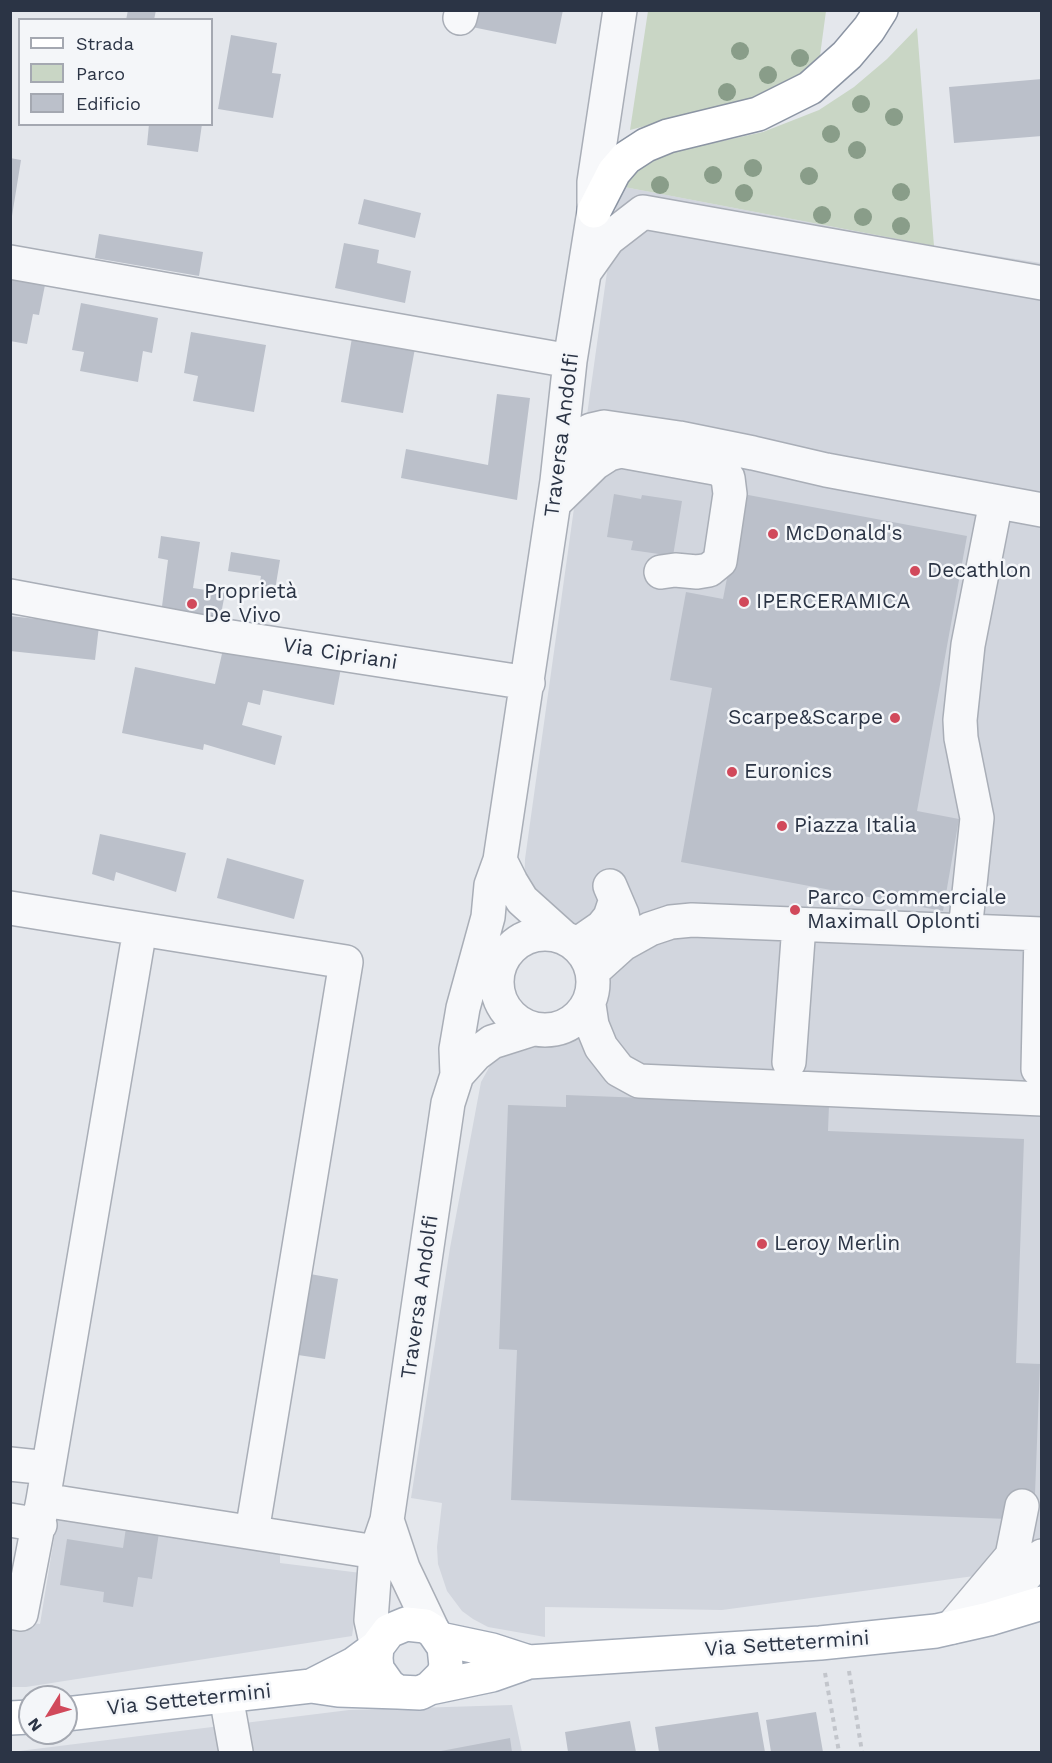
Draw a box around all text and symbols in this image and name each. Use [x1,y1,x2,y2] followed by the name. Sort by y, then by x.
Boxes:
[18,18,213,126] legend
[76,33,134,54] text: Strada
[76,63,125,84] text: Parco
[76,93,141,114] text: Edificio
[539,351,585,519] street label: Traversa Andolfi
[785,521,902,547] place label: McDonald's
[766,527,780,541] marker: McDonald's
[927,558,1031,584] place label: Decathlon
[908,564,922,578] marker: Decathlon
[204,579,297,629] place label: Proprietà De Vivo
[756,589,910,615] place label: IPERCERAMICA
[737,595,751,609] marker: IPERCERAMICA
[185,597,199,611] marker: Proprietà De Vivo
[281,632,399,676] street label: Via Cipriani
[728,705,883,731] place label: Scarpe&Scarpe
[888,711,902,725] marker: Scarpe&Scarpe
[744,759,832,785] place label: Euronics
[725,765,739,779] marker: Euronics
[794,813,917,839] place label: Piazza Italia
[775,819,789,833] marker: Piazza Italia
[807,885,1007,935] place label: Parco Commerciale Maximall Oplonti
[788,903,802,917] marker: Parco Commerciale Maximall Oplonti
[396,1213,444,1381] street label: Traversa Andolfi
[774,1231,900,1257] place label: Leroy Merlin
[755,1237,769,1251] marker: Leroy Merlin
[704,1626,870,1662] street label: Via Settetermini
[106,1679,272,1721] street label: Via Settetermini
[18,1685,78,1745] north arrow
[24,1714,46,1735] text: N

